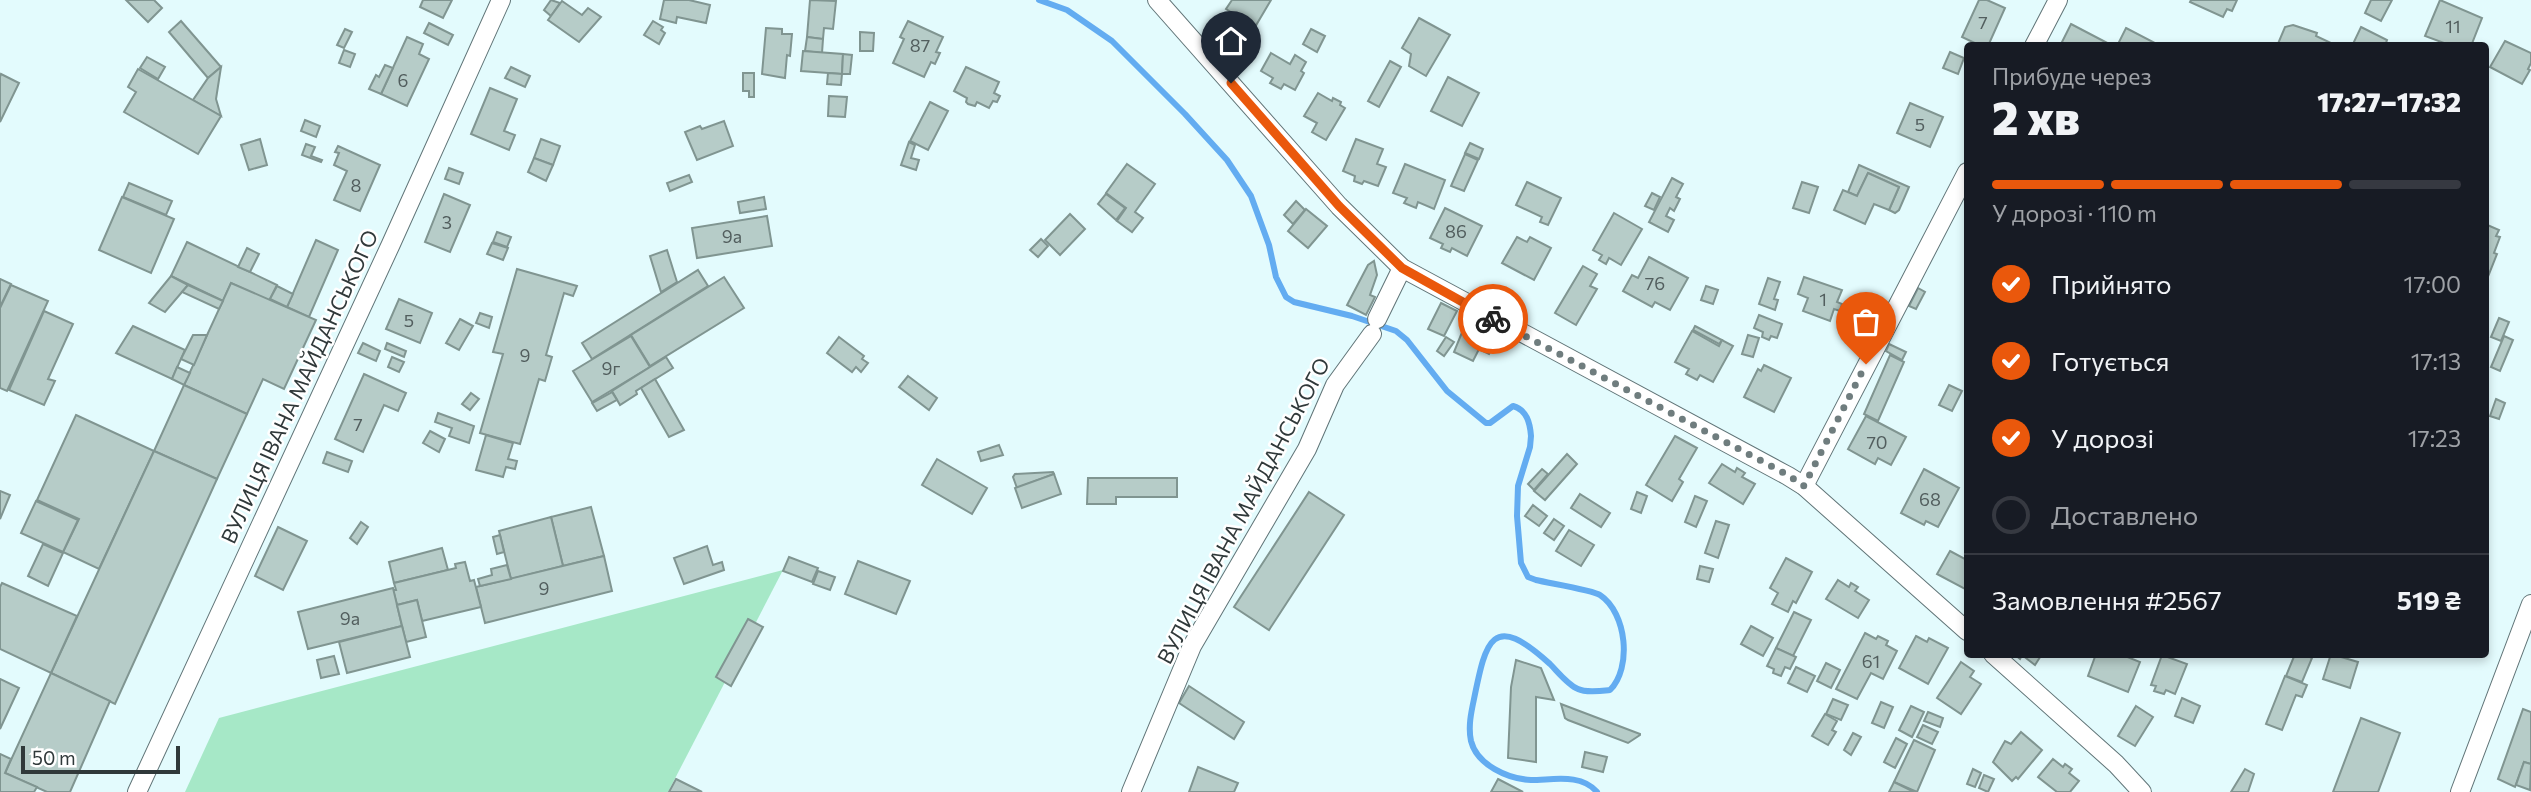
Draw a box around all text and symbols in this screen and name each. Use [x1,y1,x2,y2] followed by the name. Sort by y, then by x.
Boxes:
[1201,11,1261,83] pin
[1978,11,1988,33] house number: 7
[2445,15,2461,37] house number: 11
[1212,22,1250,60] icon: home
[910,34,930,56] house number: 87
[1992,62,2152,90] text: Прибуде через
[398,69,408,91] house number: 6
[2317,86,2461,117] text: 17:27–17:32
[1992,88,2080,144] text: 2 хв
[1915,113,1925,135] house number: 5
[351,174,362,196] house number: 8
[1992,199,2157,227] text: У дорозі · 110 m
[442,211,452,233] house number: 3
[1445,220,1467,242] house number: 86
[722,225,742,247] house number: 9а
[215,226,382,547] street label: ВУЛИЦЯ ІВАНА МАЙДАНСЬКОГО
[1992,265,2030,303] icon: check
[2051,268,2172,299] text: Прийнято
[2404,270,2461,298] text: 17:00
[1645,272,1665,294] house number: 76
[1458,284,1528,354] courier
[1819,288,1827,310] house number: 1
[1836,292,1896,364] pin
[1474,300,1512,338] icon: bike
[1847,303,1885,341] icon: bag
[404,309,414,331] house number: 5
[1992,342,2030,380] icon: check
[520,344,530,366] house number: 9
[2051,345,2169,376] text: Готується
[2411,347,2461,375] text: 17:13
[1151,353,1334,668] street label: ВУЛИЦЯ ІВАНА МАЙДАНСЬКОГО
[602,357,621,379] house number: 9г
[353,413,363,435] house number: 7
[1992,419,2030,457] icon: check
[2051,422,2154,453] text: У дорозі
[2408,424,2461,452] text: 17:23
[1866,431,1888,453] house number: 70
[1919,488,1941,510] house number: 68
[2051,499,2198,530] text: Доставлено
[539,577,549,599] house number: 9
[1992,584,2222,615] text: Замовлення #2567
[2397,584,2461,615] text: 519 ₴
[340,607,360,629] house number: 9а
[1862,650,1880,672] house number: 61
[21,743,180,775] scale bar
[32,746,76,769] text: 50 m

